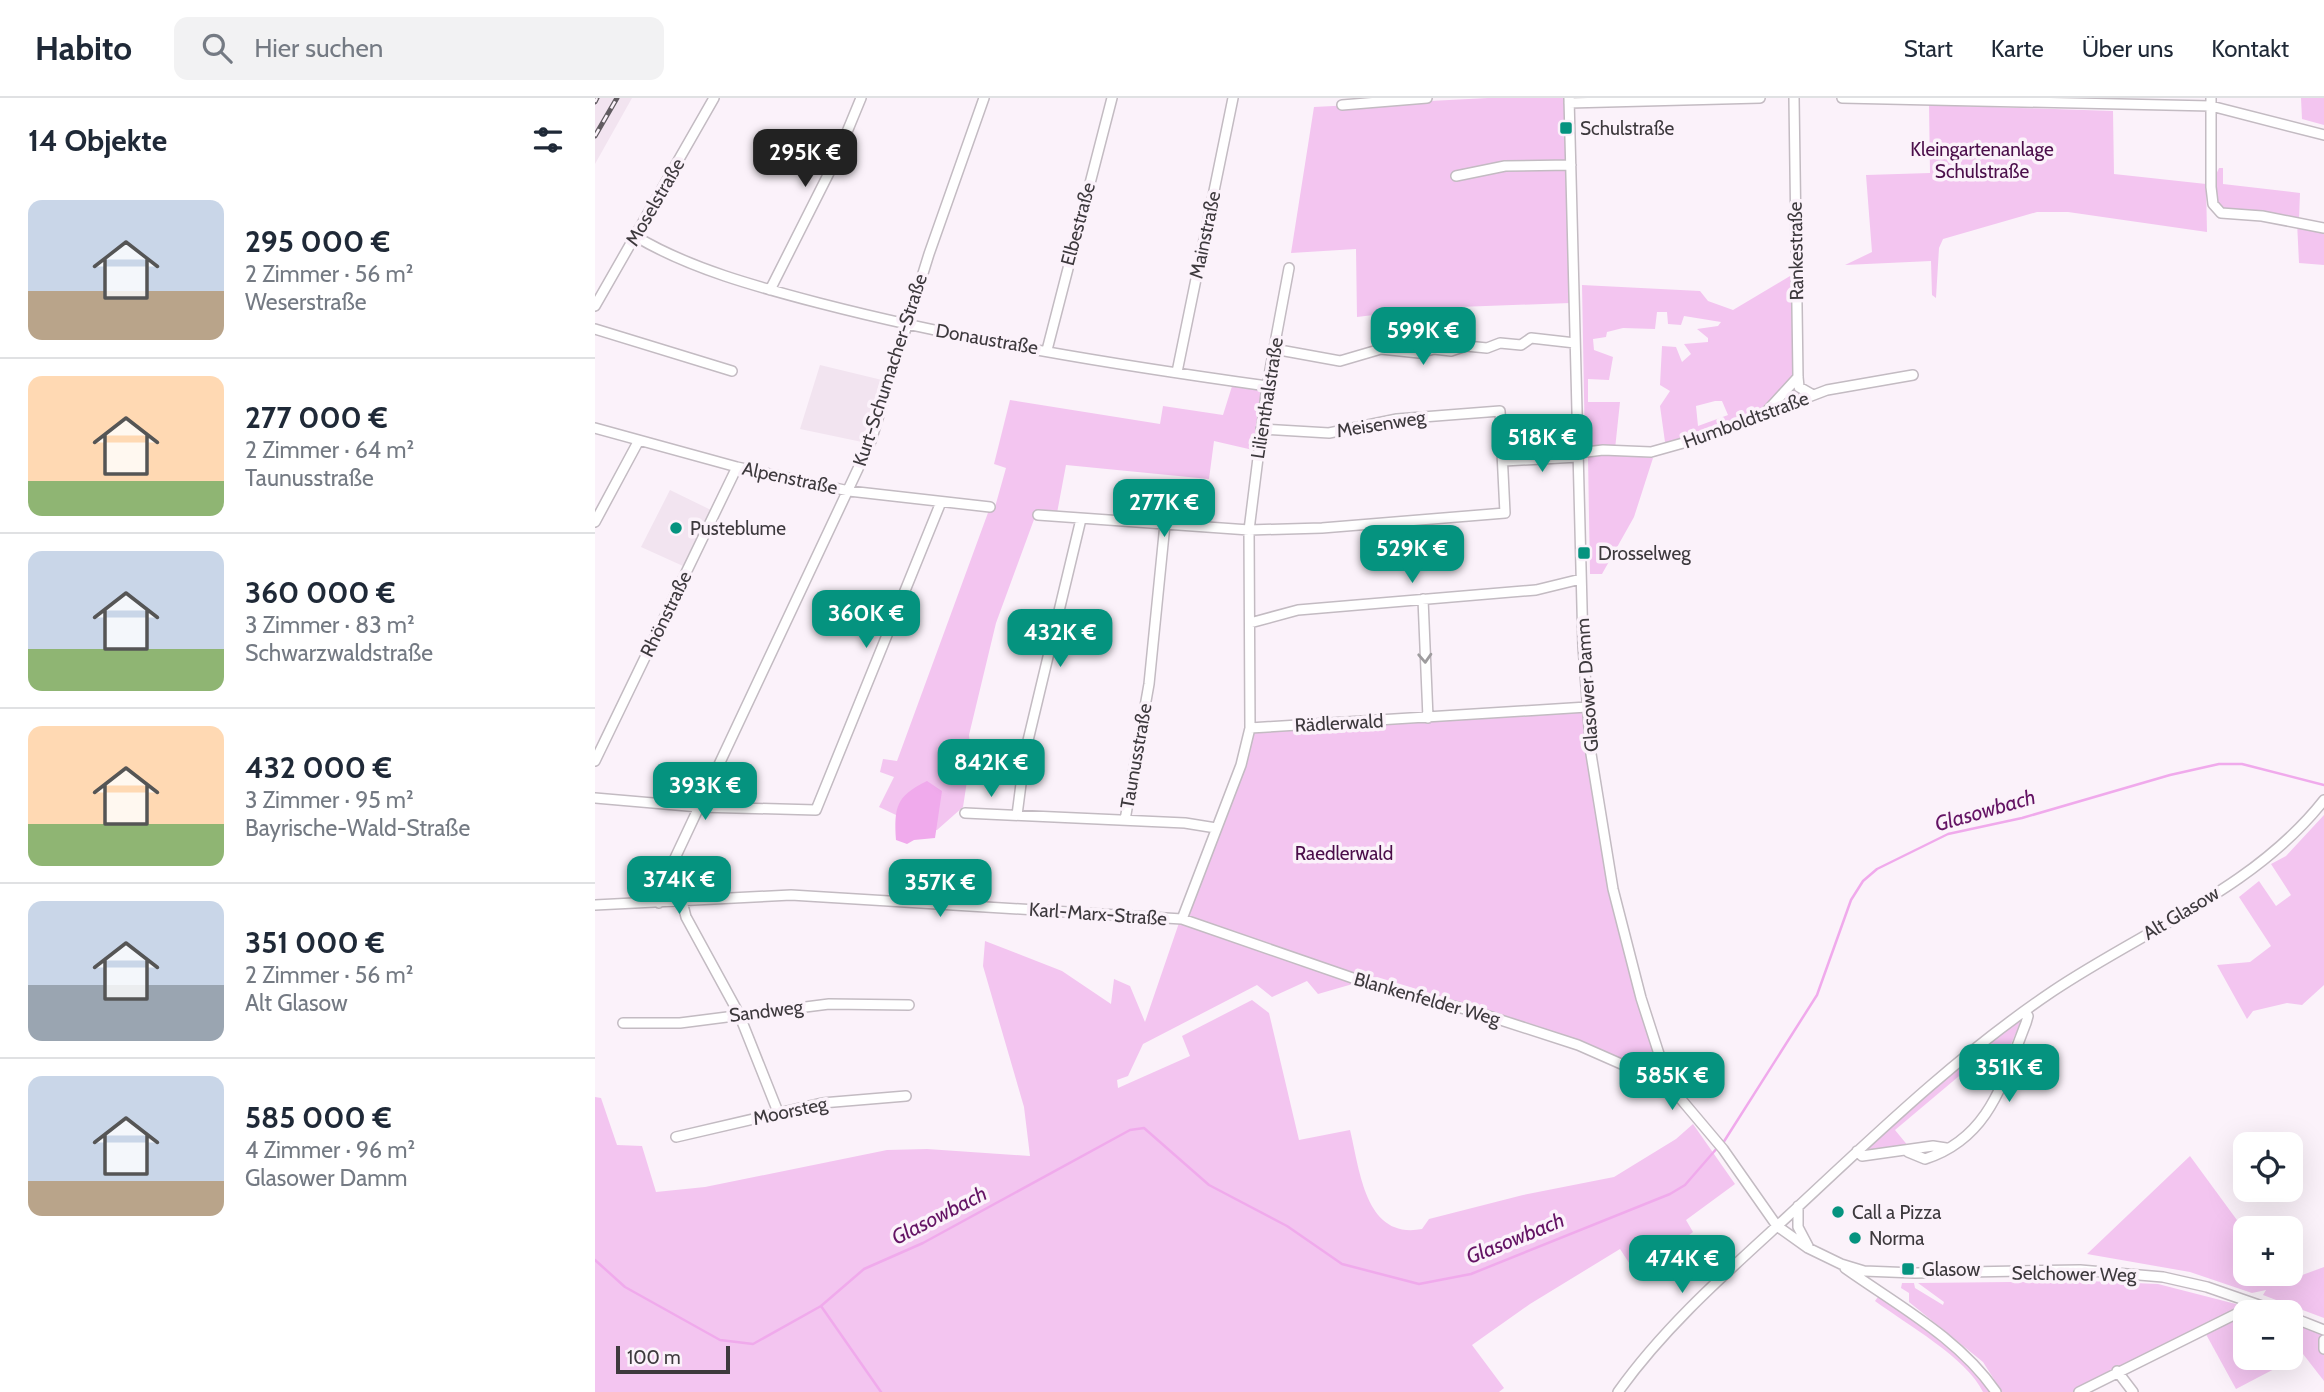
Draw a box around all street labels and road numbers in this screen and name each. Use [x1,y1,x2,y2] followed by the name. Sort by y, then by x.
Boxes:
[621,154,689,250] street label: Moselstraße
[1056,180,1100,268] street label: Elbestraße
[1185,189,1226,281] street label: Mainstraße
[1784,201,1808,301] street label: Rankestraße
[848,271,932,469] street label: Kurt-Schumacher-Straße
[934,319,1040,359] street label: Donaustraße
[1246,335,1288,460] street label: Lilienthalstraße
[1680,387,1812,453] street label: Humboldtstraße
[1335,406,1428,442] street label: Meisenweg
[740,457,840,499] street label: Alpenstraße
[635,567,697,661] street label: Rhönstraße
[1571,617,1603,753] street label: Glasower Damm
[1115,701,1157,810] street label: Taunusstraße
[1294,709,1384,737] street label: Rädlerwald
[2139,881,2223,945] street label: Alt Glasow
[1028,898,1168,930] street label: Karl-Marx-Straße
[1351,967,1503,1031] street label: Blankenfelder Weg
[728,995,805,1027] street label: Sandweg
[751,1092,830,1130] street label: Moorsteg
[2012,1261,2137,1287] street label: Selchower Weg

